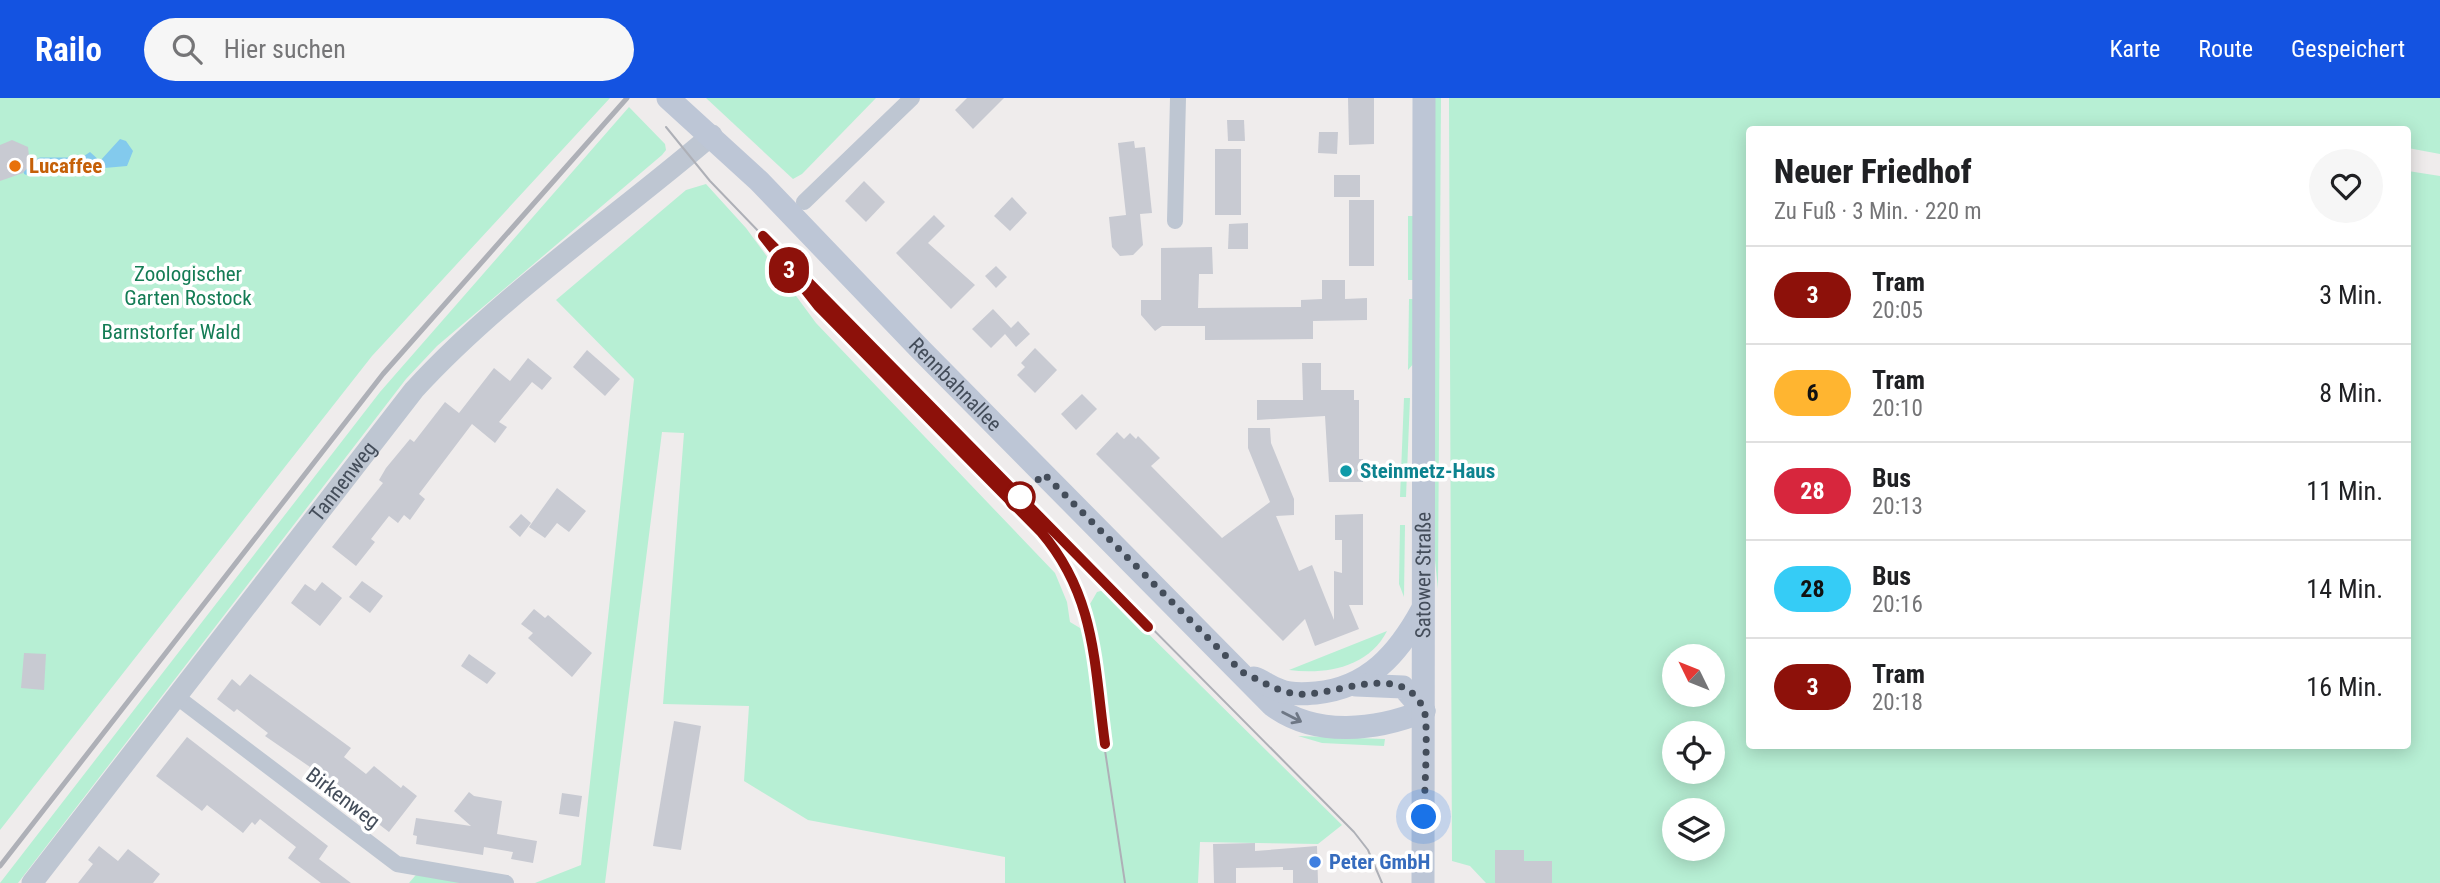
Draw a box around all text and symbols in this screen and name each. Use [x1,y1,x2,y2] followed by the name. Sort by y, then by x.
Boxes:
[144,18,634,81] search box
[35,30,102,69] text: Railo
[168,30,206,68] icon: search
[224,34,346,64] text: Hier suchen
[2110,35,2160,63] text: Karte
[2198,35,2253,63] text: Route
[2291,35,2405,63] text: Gespeichert
[2309,149,2383,223] button: heart
[1774,152,1972,191] text: Neuer Friedhof
[29,154,102,178] place label: Lucaffee
[7,158,23,174] marker: Lucaffee
[1774,198,1982,225] text: Zu Fuß · 3 Min. · 220 m
[766,247,812,293] line badge: 3
[783,256,795,284] text: 3
[124,262,252,310] park label: Zoologischer Garten Rostock
[1872,267,1925,297] text: Tram
[2319,280,2383,310] text: 3 Min.
[1806,281,1819,309] text: 3
[1872,297,1923,324] text: 20:05
[101,320,241,344] park label: Barnstorfer Wald
[904,333,1007,436] street label: Rennbahnallee
[1872,365,1925,395] text: Tram
[2319,378,2383,408] text: 8 Min.
[1806,379,1819,407] text: 6
[1872,395,1923,422] text: 20:10
[305,437,381,526] street label: Tannenweg
[1360,459,1495,483] place label: Steinmetz-Haus
[1338,463,1354,479] marker: Steinmetz-Haus
[1872,463,1911,493] text: Bus
[2306,476,2383,506] text: 11 Min.
[1800,477,1825,505] text: 28
[1005,482,1035,512] unlabelled marker
[1872,493,1923,520] text: 20:13
[1411,512,1435,638] street label: Satower Straße
[1872,561,1911,591] text: Bus
[2306,574,2383,604] text: 14 Min.
[1800,575,1825,603] text: 28
[1872,591,1923,618] text: 20:16
[1662,644,1726,707] north arrow
[1662,644,1725,861] map controls
[1872,659,1925,689] text: Tram
[2306,672,2383,702] text: 16 Min.
[1806,673,1819,701] text: 3
[1872,689,1923,716] text: 20:18
[1281,711,1302,725] one-way arrow
[1662,721,1725,784] button: locate
[302,763,384,833] street label: Birkenweg
[1662,798,1725,861] button: layers
[1406,799,1441,834] your location
[1329,850,1430,874] place label: Peter GmbH
[1307,854,1323,870] marker: Peter GmbH

